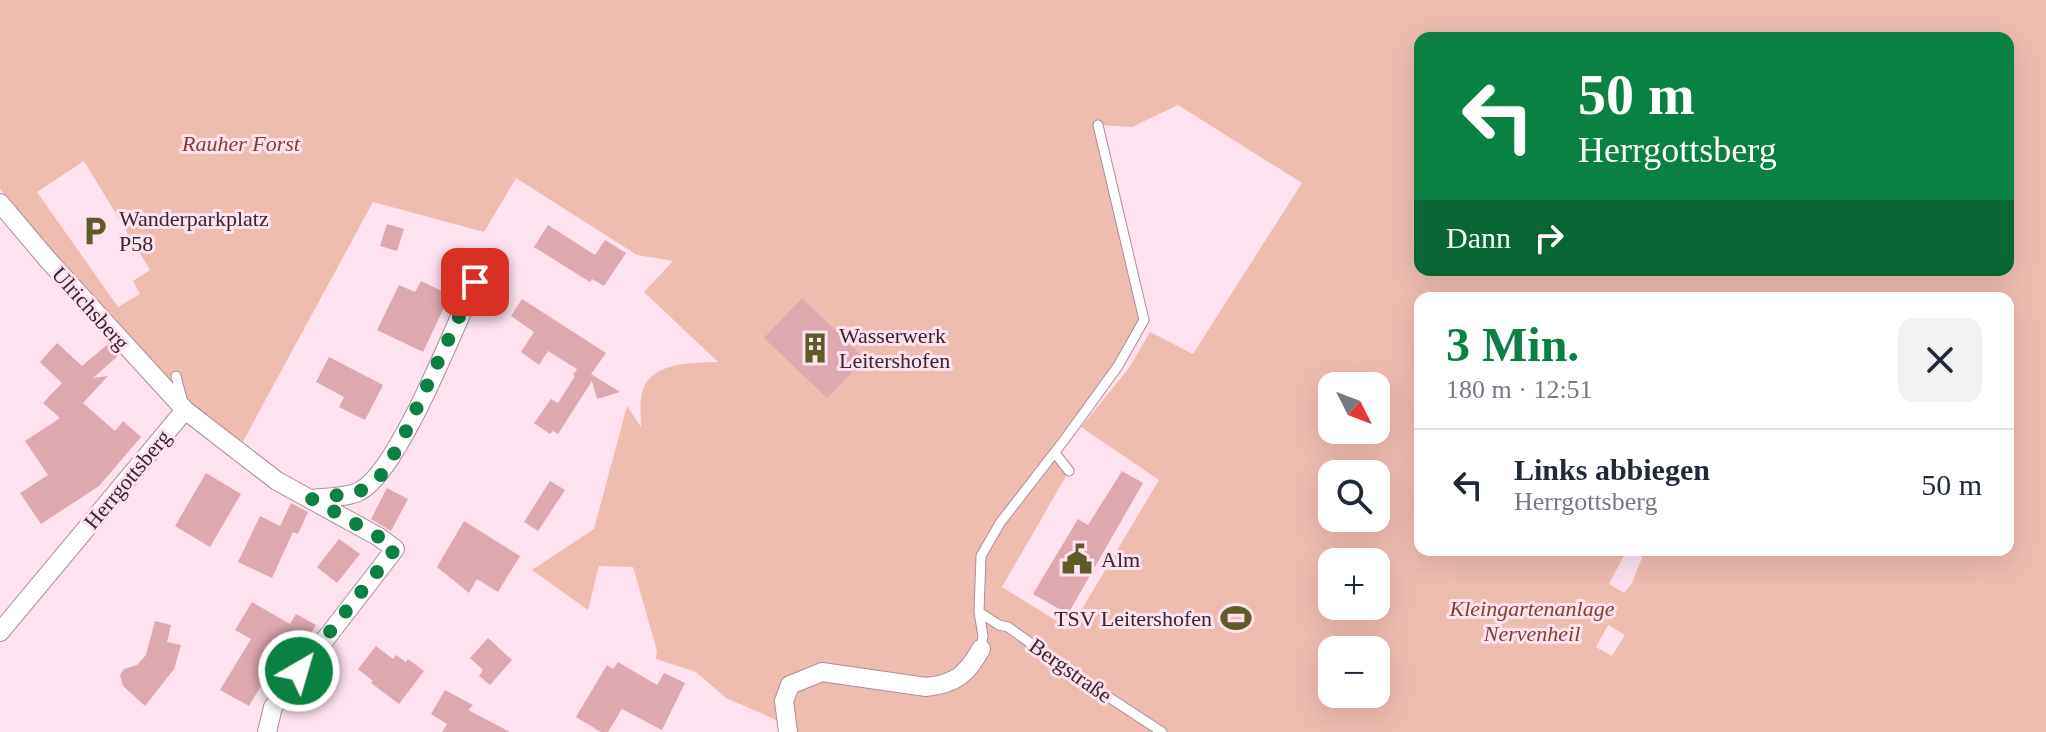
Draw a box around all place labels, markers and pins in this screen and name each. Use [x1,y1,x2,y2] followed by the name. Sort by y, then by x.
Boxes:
[119,206,269,256] place label: Wanderparkplatz P58
[78,214,112,248] parking icon: Wanderparkplatz P58
[441,248,509,316] pin
[839,323,950,373] place label: Wasserwerk Leitershofen
[798,331,832,365] building icon: Wasserwerk Leitershofen
[1060,542,1094,576] public building icon: Alm
[1101,547,1140,572] place label: Alm
[1219,601,1253,635] sports icon: TSV Leitershofen
[1054,606,1212,631] place label: TSV Leitershofen

